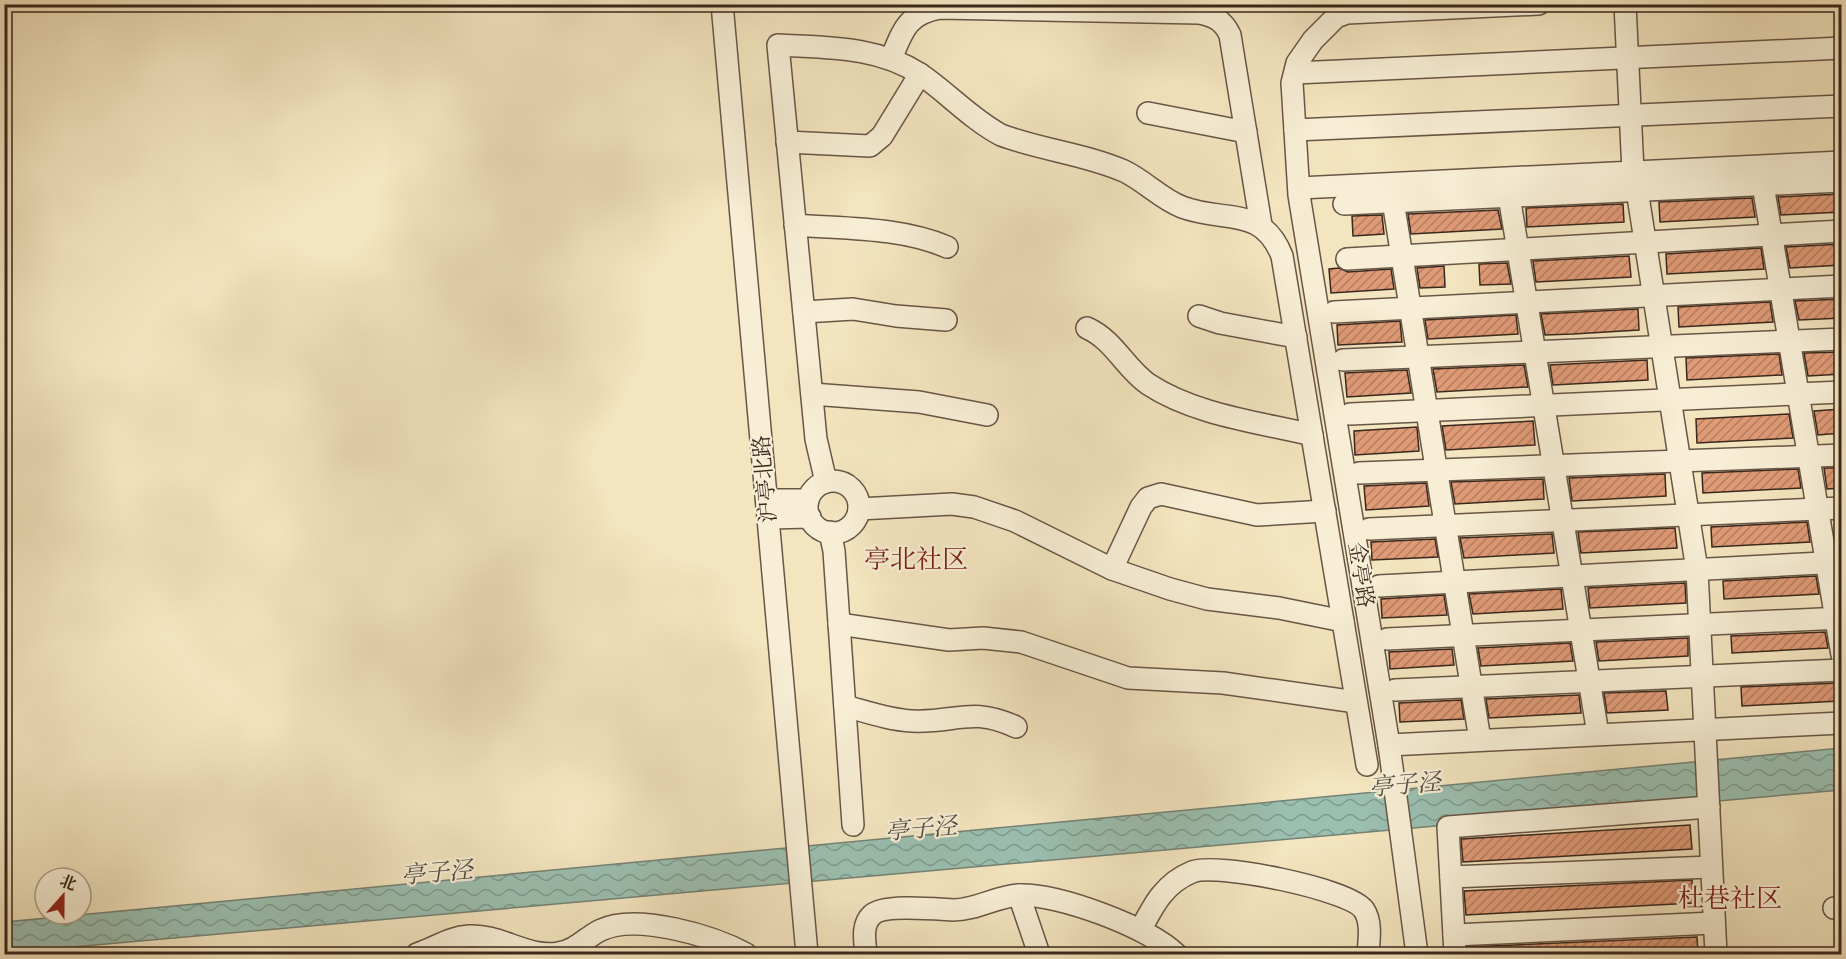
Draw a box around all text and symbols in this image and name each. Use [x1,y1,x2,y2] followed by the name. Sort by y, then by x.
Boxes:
[746,434,784,524] street label: 沪亭北路
[1341,540,1381,610] street label: 金亭路
[864,542,968,577] district label: 亭北社区
[1368,765,1444,805] water label: 亭子泾
[884,809,960,849] water label: 亭子泾
[400,853,476,893] water label: 亭子泾
[33,866,93,926] north arrow
[57,870,79,896] text: 北
[1678,881,1782,916] district label: 杜巷社区

